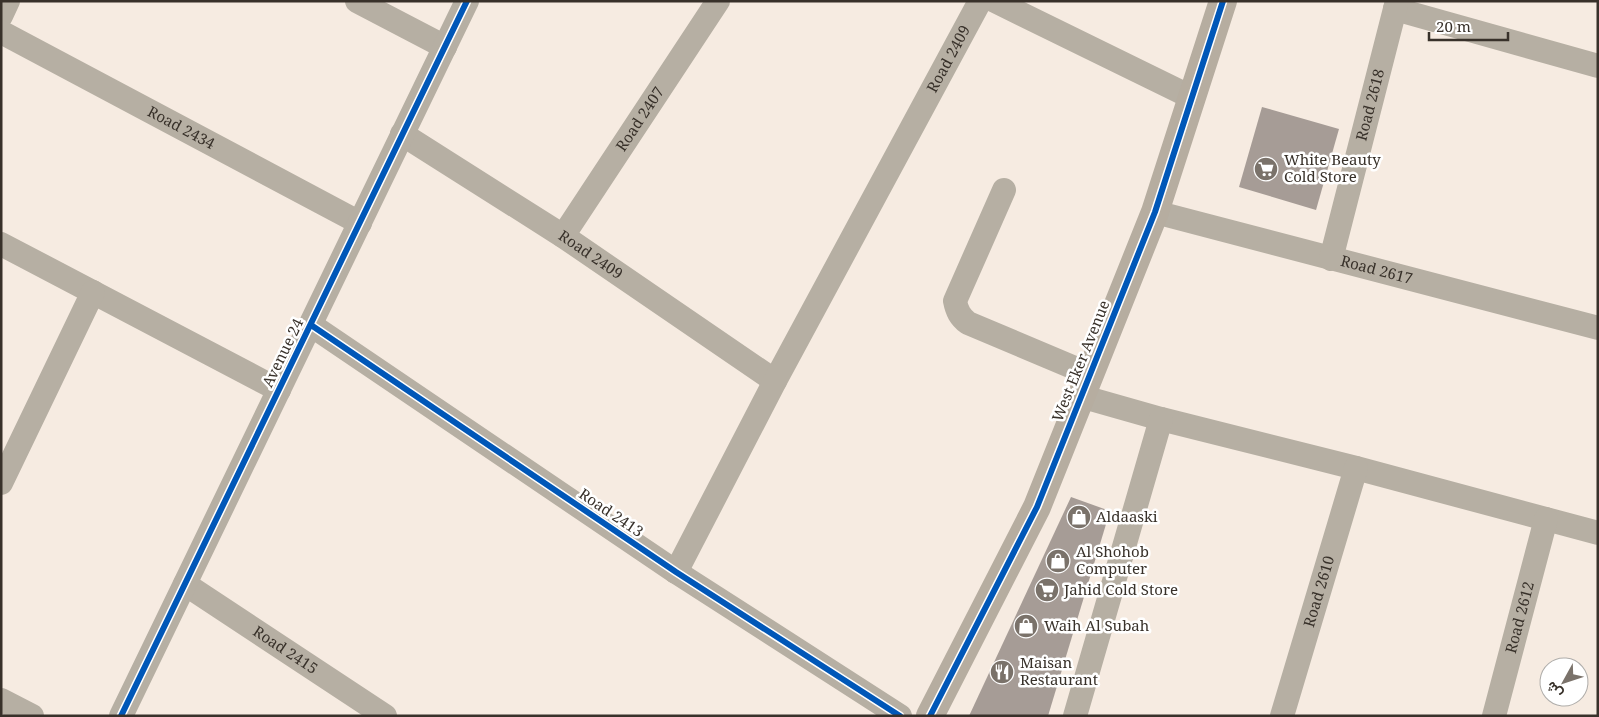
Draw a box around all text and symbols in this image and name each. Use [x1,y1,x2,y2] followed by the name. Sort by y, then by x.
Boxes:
[1429,10,1508,42] scale bar
[1436,16,1471,36] text: 20 m
[922,21,974,96] street label: Road 2409
[1351,67,1388,143] street label: Road 2618
[611,82,668,155] street label: Road 2407
[144,101,219,153] street label: Road 2434
[1284,149,1381,186] place label: White Beauty Cold Store
[1253,156,1279,182] supermarket icon: White Beauty Cold Store
[555,225,627,283] street label: Road 2409
[1339,250,1415,288] street label: Road 2617
[1047,297,1114,424] street label: West Eker Avenue
[257,314,308,390] street label: Avenue 24
[575,483,648,541] street label: Road 2413
[1066,504,1092,530] shop icon: Aldaaski
[1096,506,1158,526] place label: Aldaaski
[1076,541,1149,578] place label: Al Shohob Computer
[1045,548,1071,574] shop icon: Al Shohob Computer
[1298,553,1338,629] street label: Road 2610
[1034,577,1060,603] supermarket icon: Jahid Cold Store
[1063,579,1178,599] place label: Jahid Cold Store
[1500,579,1538,655] street label: Road 2612
[1013,613,1039,639] shop icon: Waih Al Subah
[1044,615,1150,635] place label: Waih Al Subah
[249,621,322,678] street label: Road 2415
[1020,652,1098,689] place label: Maisan Restaurant
[1539,657,1589,707] north arrow
[989,659,1015,685] restaurant icon: Maisan Restaurant
[1541,678,1566,703] text: ش

